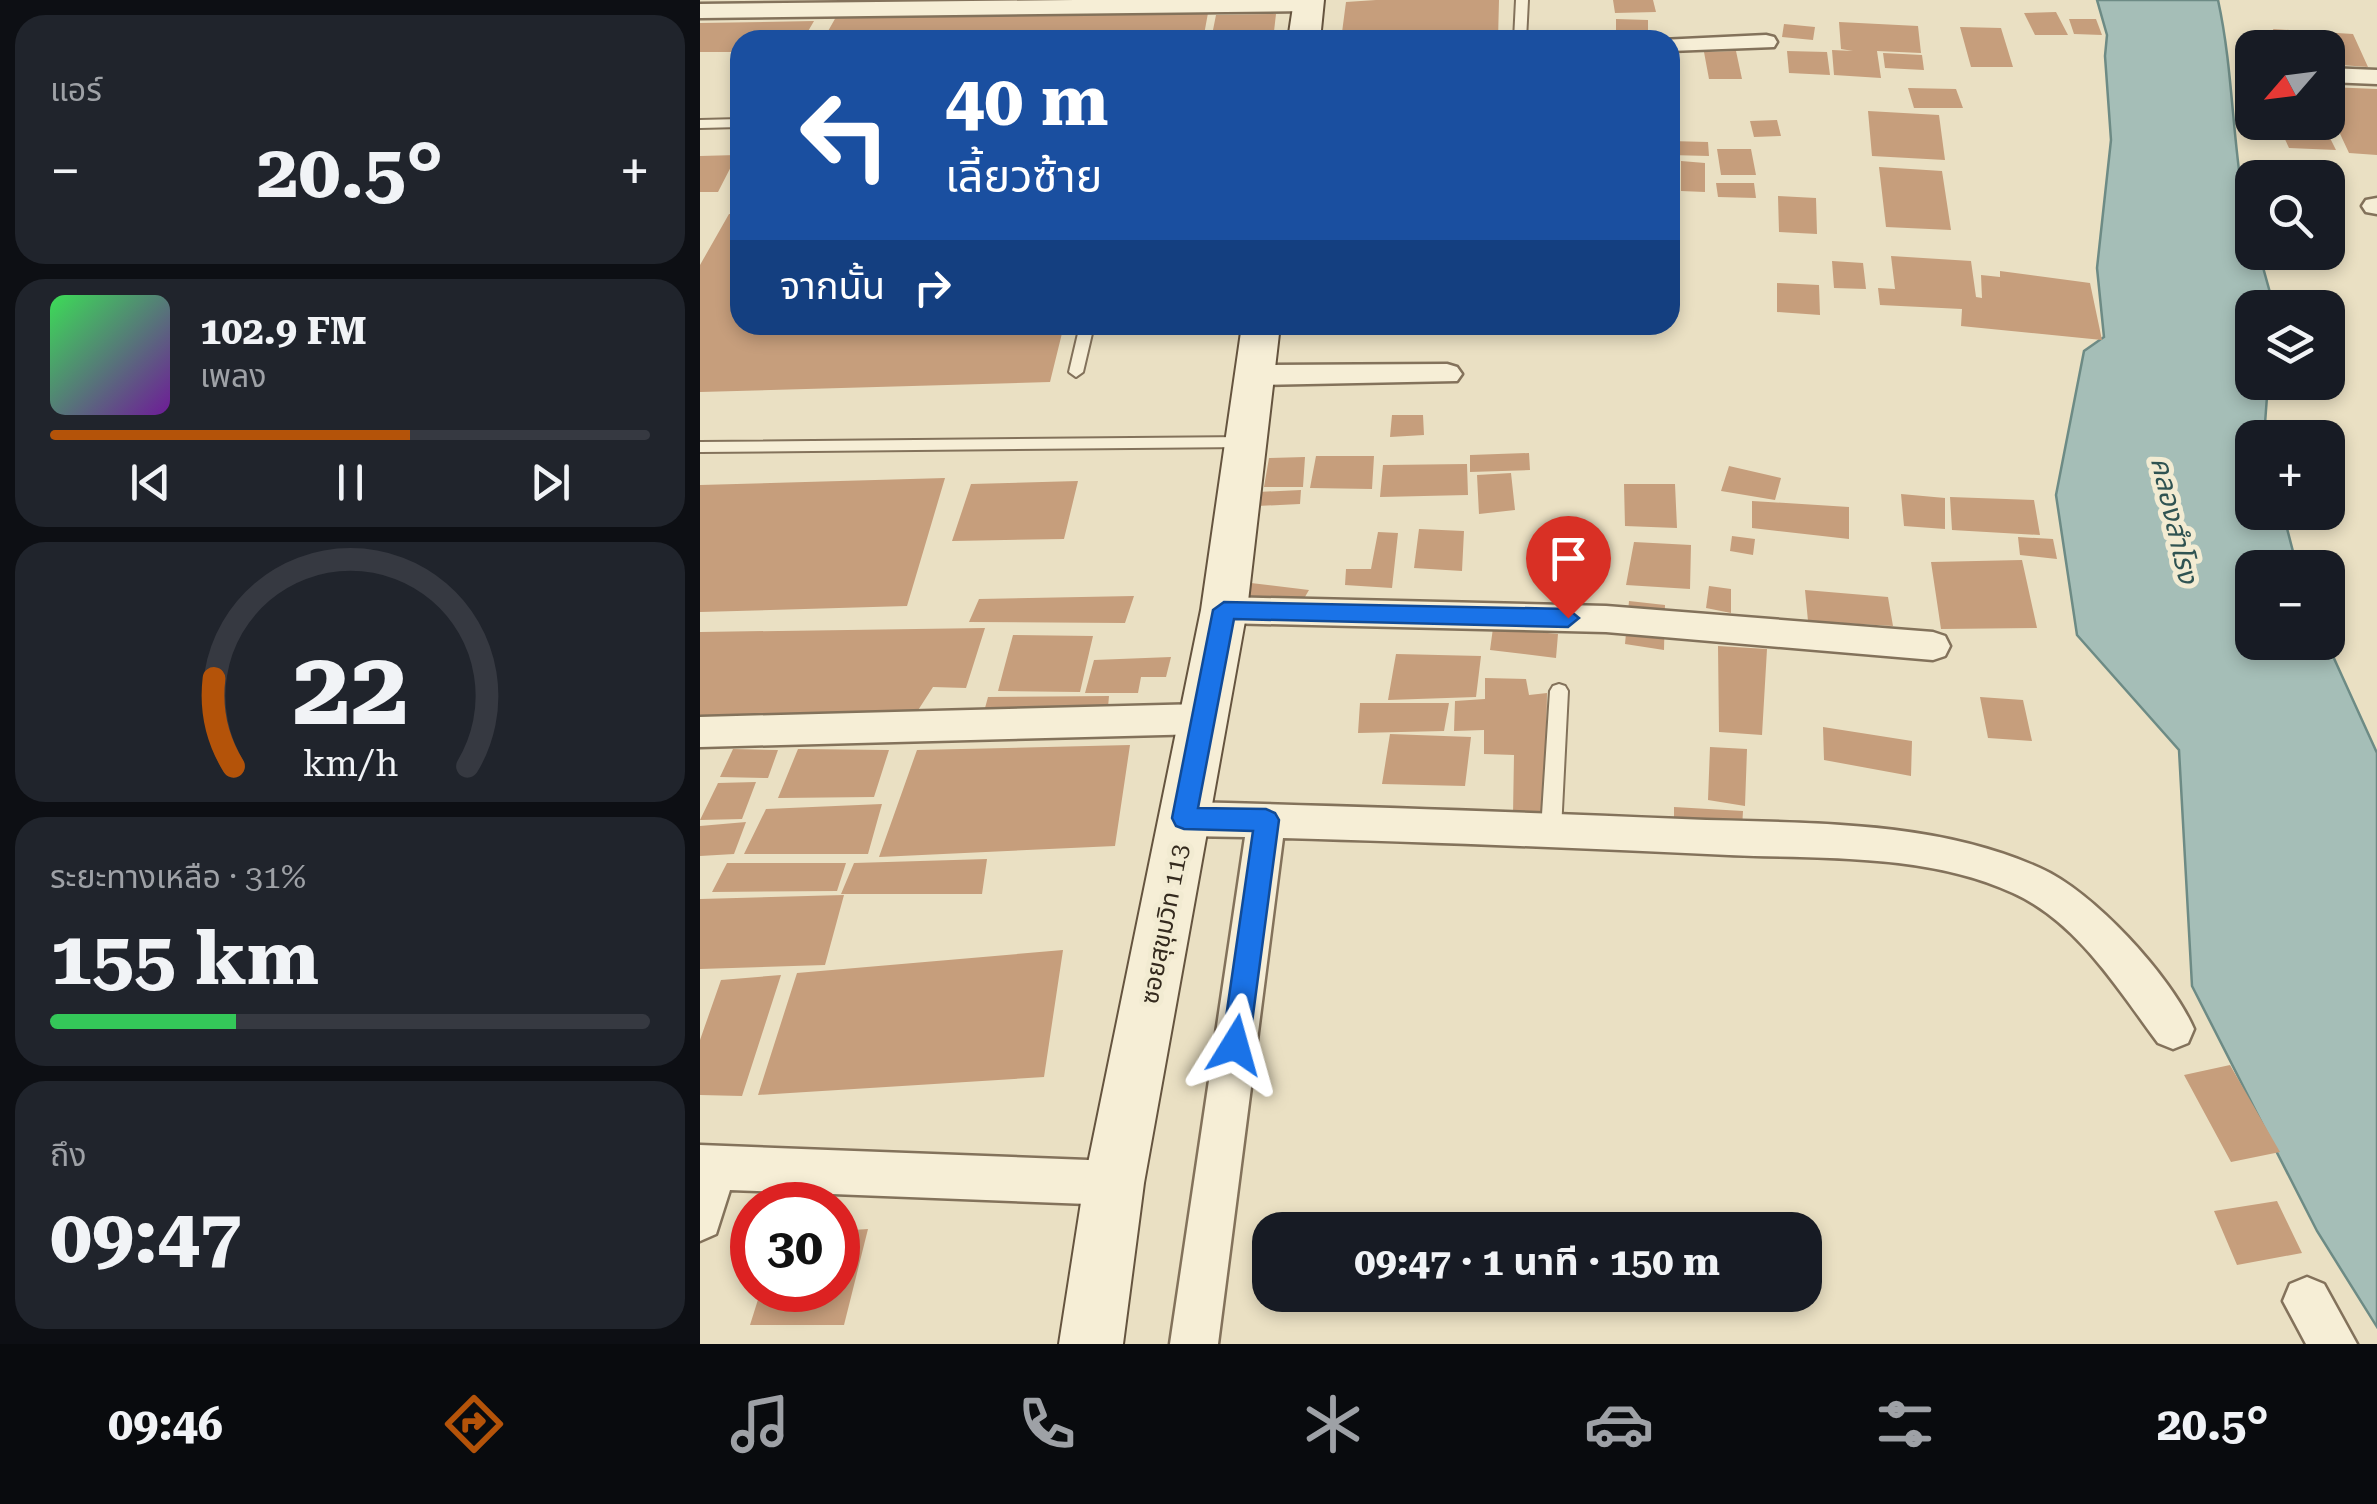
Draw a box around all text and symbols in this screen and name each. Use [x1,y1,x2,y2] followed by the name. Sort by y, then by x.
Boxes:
[2235,30,2345,140] north arrow
[2235,30,2345,660] map controls
[945,60,1109,142] text: 40 m
[780,70,910,200] icon: left
[50,71,102,109] text: แอร์
[257,127,443,215] text: 20.5°
[50,139,81,203] text: −
[619,139,650,203] text: +
[945,150,1102,203] text: เลี้ยวซ้าย
[2235,160,2345,270] button: search
[905,260,960,315] icon: right
[780,264,885,308] text: จากนั้น
[2235,290,2345,400] button: layers
[200,309,367,353] text: 102.9 FM
[200,357,267,395] text: เพลง
[2235,420,2345,530] button: +
[2144,454,2206,588] water label: คลองสำโรง
[123,455,178,510] icon: previous
[323,455,378,510] icon: pause
[523,455,578,510] icon: next
[1526,516,1611,619] pin
[1541,531,1596,586] icon: arrive
[2235,550,2345,660] button: −
[292,628,408,749] text: 22
[302,743,398,785] text: km/h
[1135,842,1195,1007] street label: ซอยสุขุมวิท 113
[50,858,306,896] text: ระยะทางเหลือ · 31%
[50,914,319,1002] text: 155 km
[1183,993,1287,1097] position arrow
[50,1136,86,1174] text: ถึง
[730,1182,860,1312] speed limit sign: 30
[50,1192,241,1280] text: 09:47
[1354,1240,1720,1284] text: 09:47 · 1 นาที · 150 m
[439,1389,509,1459] icon: directions
[725,1389,795,1459] icon: music
[1012,1389,1082,1459] icon: phone
[1298,1389,1368,1459] icon: climate
[1584,1389,1654,1459] icon: car
[1870,1389,1940,1459] icon: filters
[108,1398,223,1451] text: 09:46
[2157,1398,2269,1451] text: 20.5°

